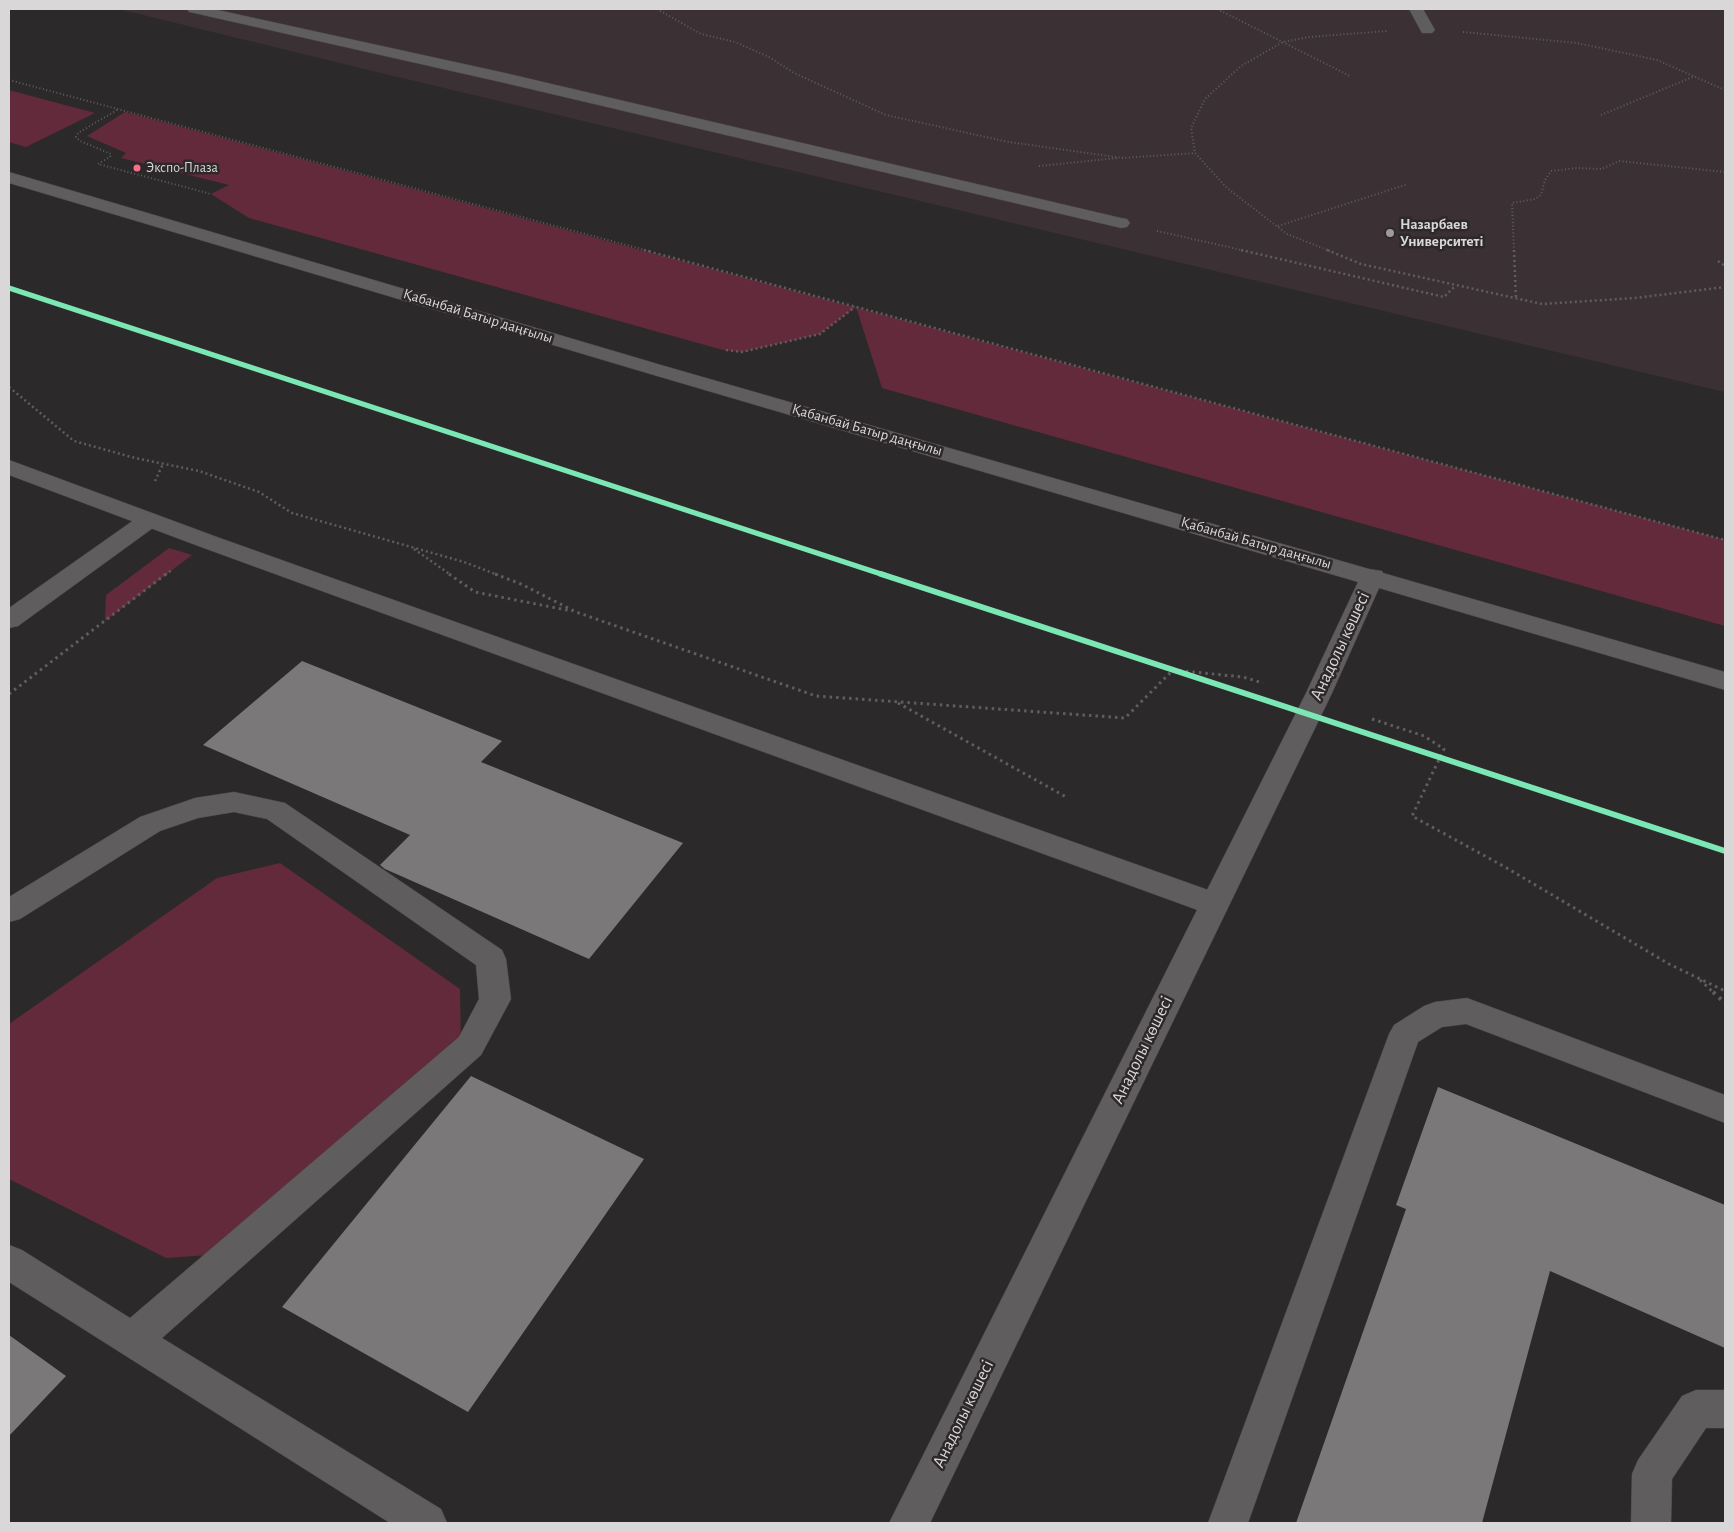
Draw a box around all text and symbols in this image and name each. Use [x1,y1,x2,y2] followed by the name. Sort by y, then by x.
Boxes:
[146,160,218,176] place label: Экспо-Плаза
[132,163,142,173] marker: Экспо-Плаза
[1400,215,1483,250] place label: Назарбаев Университеті
[1384,227,1396,239] marker: Назарбаев Университеті
[401,285,555,347] street label: Қабанбай Батыр даңғылы
[790,400,944,460] street label: Қабанбай Батыр даңғылы
[1179,513,1333,573] street label: Қабанбай Батыр даңғылы
[1305,588,1375,704] street label: Анадолы көшесі
[1107,993,1177,1107] street label: Анадолы көшесі
[928,1357,998,1471] street label: Анадолы көшесі

